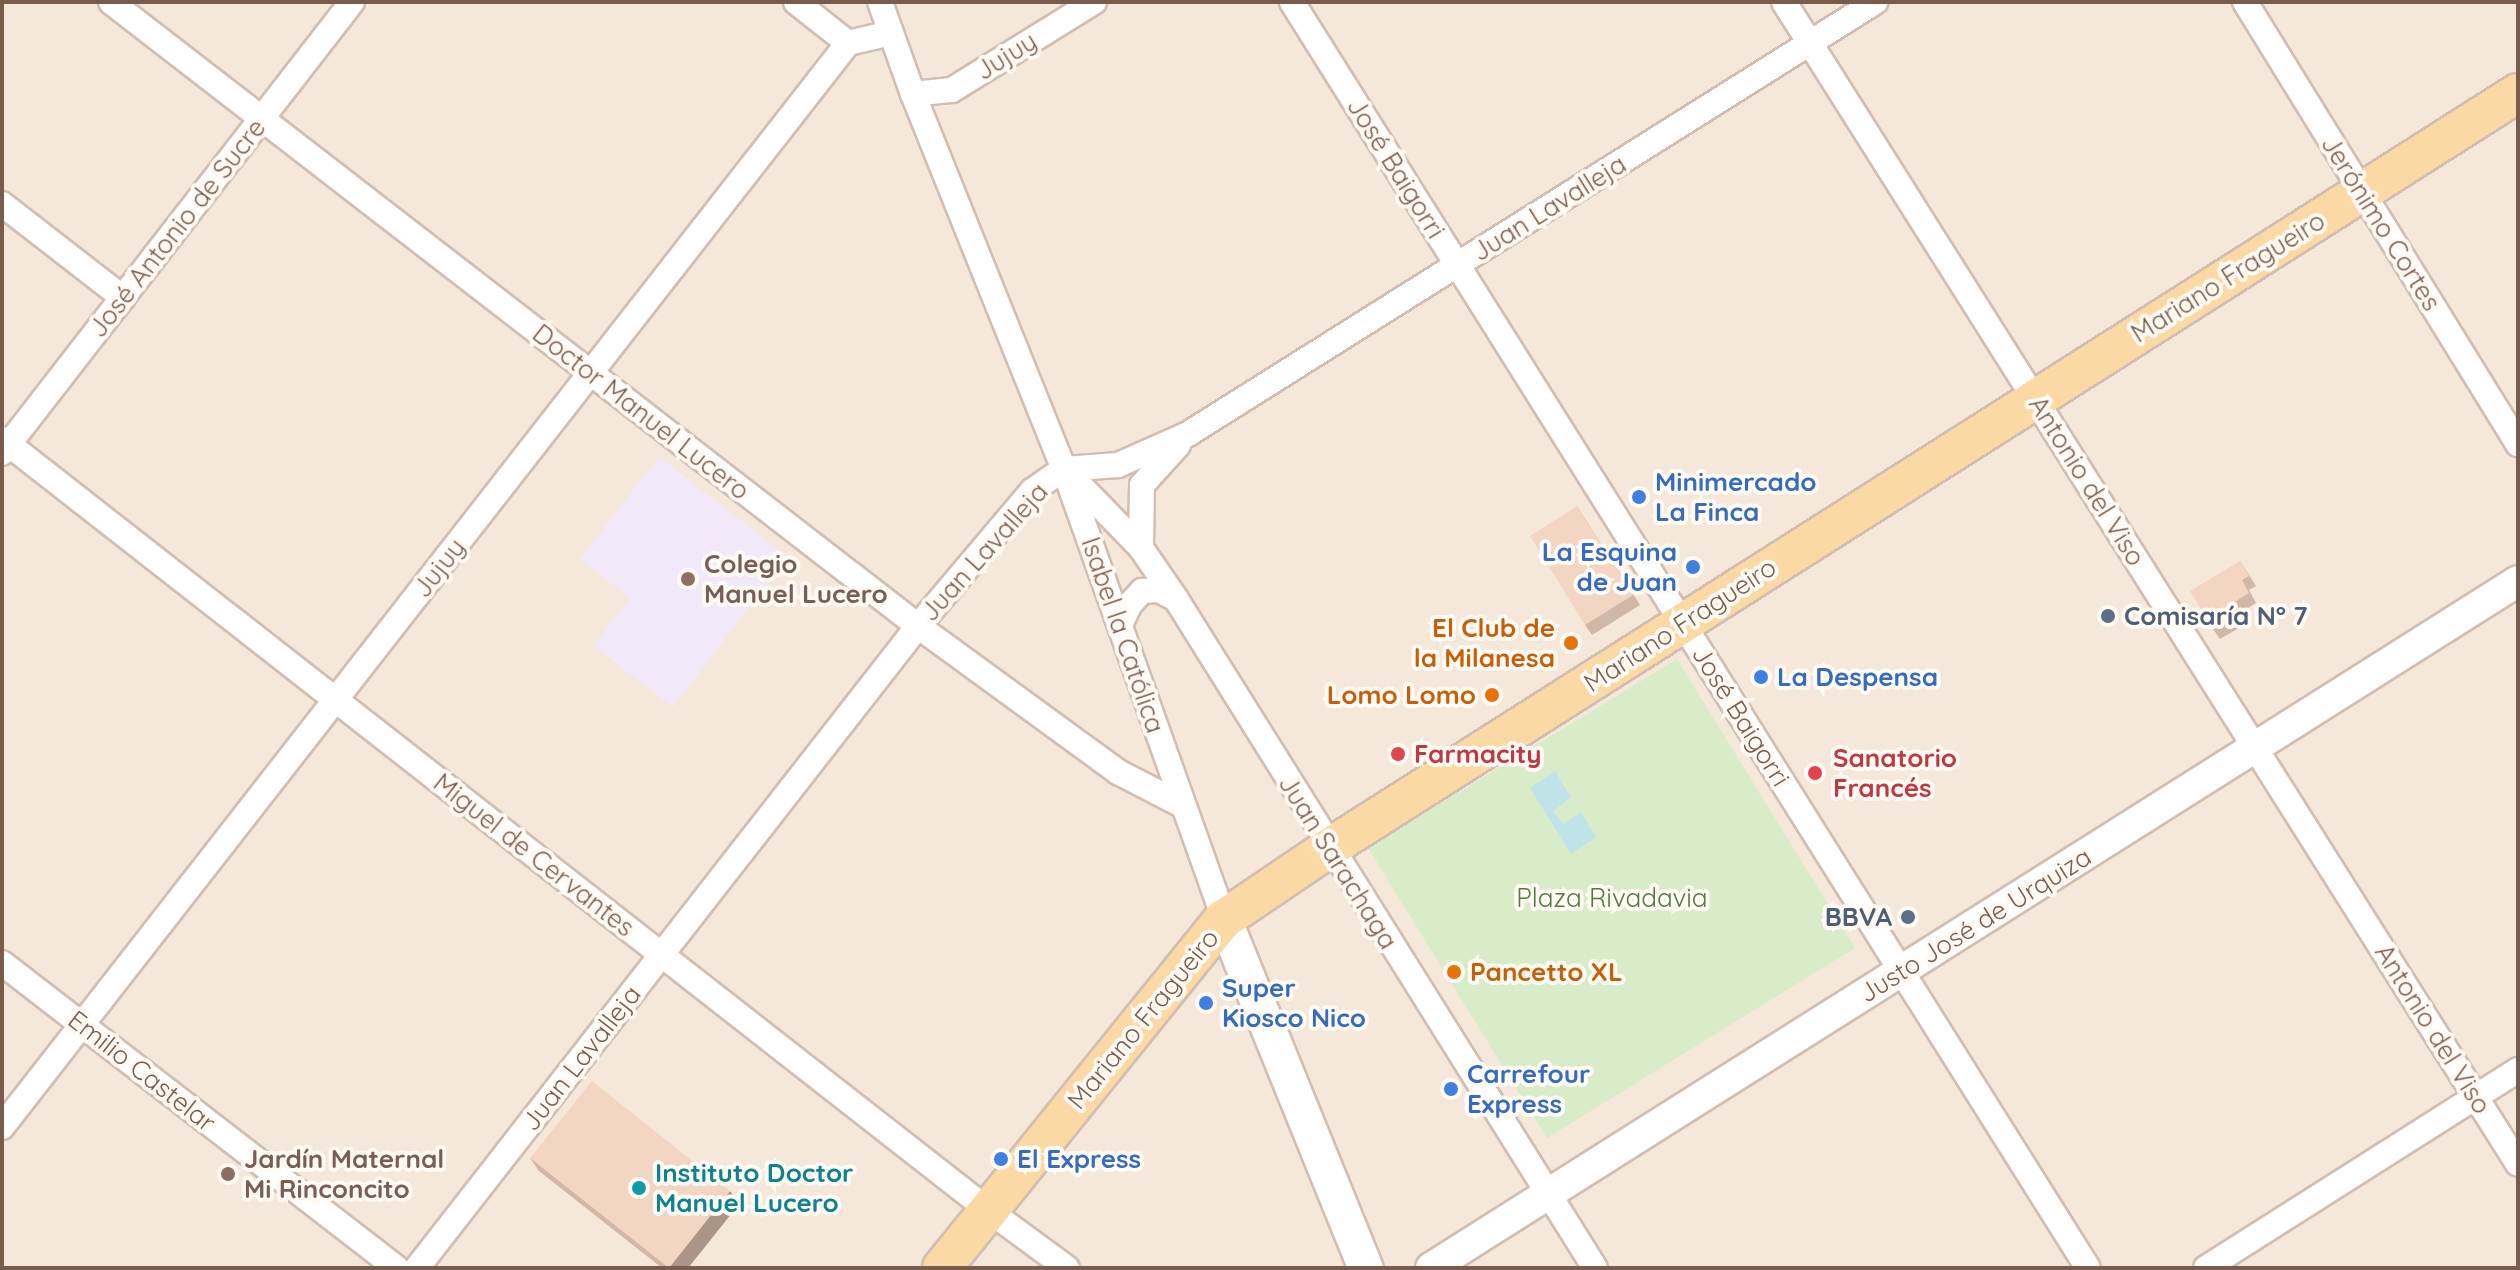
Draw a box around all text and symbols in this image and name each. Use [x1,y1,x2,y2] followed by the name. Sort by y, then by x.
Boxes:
[970,25,1042,87] street label: Jujuy
[1340,92,1452,244] street label: José Baigorri
[82,113,272,343] street label: José Antonio de Sucre
[2315,130,2447,316] street label: Jerónimo Cortes
[1466,148,1632,268] street label: Juan Lavalleja
[2125,205,2331,349] street label: Mariano Fragueiro
[526,318,756,506] street label: Doctor Manuel Lucero
[2022,391,2152,571] street label: Antonio del Viso
[1655,466,1816,528] place label: Minimercado La Finca
[914,476,1054,628] street label: Juan Lavalleja
[1630,488,1648,506] marker: Minimercado La Finca
[406,532,472,604] street label: Jujuy
[1075,533,1171,737] street label: Isabel la Católica
[1542,536,1677,598] place label: La Esquina de Juan
[704,548,888,610] place label: Colegio Manuel Lucero
[1578,551,1782,699] street label: Mariano Fragueiro
[1684,558,1702,576] marker: La Esquina de Juan
[679,570,697,588] marker: Colegio Manuel Lucero
[2124,600,2308,632] place label: Comisaría N° 7
[2099,607,2117,625] marker: Comisaría N° 7
[1414,612,1555,674] place label: El Club de la Milanesa
[1562,634,1580,652] marker: El Club de la Milanesa
[1685,640,1797,792] street label: José Baigorri
[1777,661,1938,693] place label: La Despensa
[1752,668,1770,686] marker: La Despensa
[1327,679,1476,711] place label: Lomo Lomo
[1483,686,1501,704] marker: Lomo Lomo
[1414,738,1542,770] place label: Farmacity
[1833,742,1957,804] place label: Sanatorio Francés
[1389,745,1407,763] marker: Farmacity
[1804,762,1826,784] marker: Sanatorio Francés
[427,767,641,943] street label: Miguel de Cervantes
[1272,769,1404,955] street label: Juan Sarachaga
[1853,841,2097,1009] street label: Justo José de Urquiza
[1516,882,1708,914] park label: Plaza Rivadavia
[1825,901,1892,933] place label: BBVA
[1899,908,1917,926] marker: BBVA
[1061,923,1225,1115] street label: Mariano Fragueiro
[2368,939,2498,1119] street label: Antonio del Viso
[1470,956,1623,988] place label: Pancetto XL
[1445,963,1463,981] marker: Pancetto XL
[1222,972,1366,1034] place label: Super Kiosco Nico
[515,979,647,1137] street label: Juan Lavalleja
[1197,994,1215,1012] marker: Super Kiosco Nico
[62,1004,222,1138] street label: Emilio Castelar
[1467,1058,1590,1120] place label: Carrefour Express
[1442,1080,1460,1098] marker: Carrefour Express
[244,1143,444,1204] place label: Jardín Maternal Mi Rinconcito
[1017,1143,1141,1175] place label: El Express
[992,1150,1010,1168] marker: El Express
[655,1157,853,1218] place label: Instituto Doctor Manuel Lucero
[219,1165,237,1183] marker: Jardín Maternal Mi Rinconcito
[630,1179,648,1197] marker: Instituto Doctor Manuel Lucero

